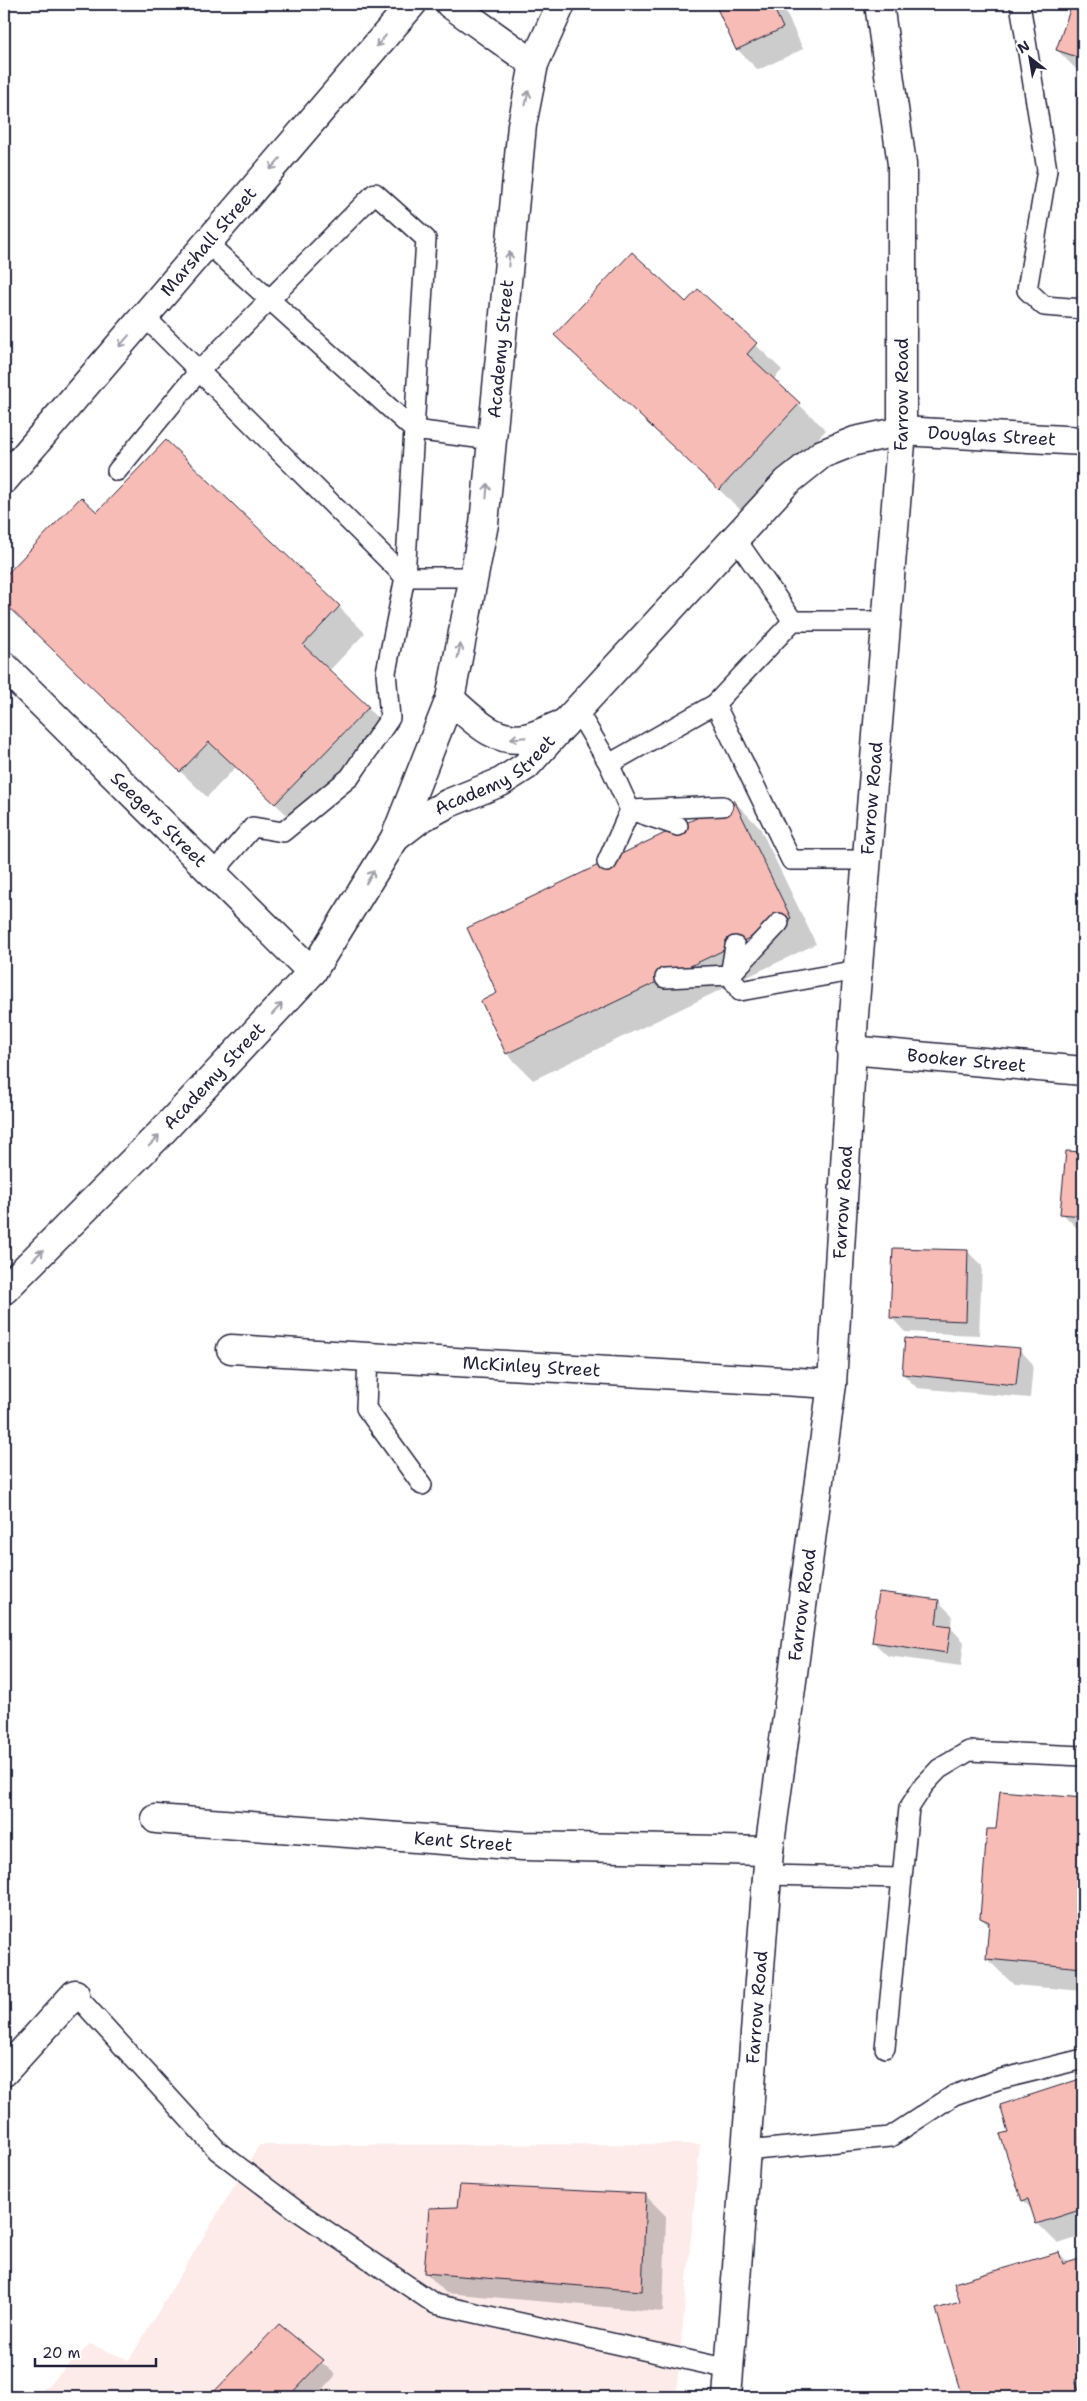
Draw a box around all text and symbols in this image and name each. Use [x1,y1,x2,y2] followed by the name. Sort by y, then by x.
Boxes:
[1004,32,1054,82] north arrow
[375,34,386,47] one-way arrow
[1014,36,1033,57] text: N
[523,90,532,106] one-way arrow
[269,157,280,170] one-way arrow
[155,182,262,301] street label: Marshall Street
[504,251,514,267] one-way arrow
[482,278,519,419] street label: Academy Street
[118,334,129,347] one-way arrow
[888,338,914,452] street label: Farrow Road
[927,420,1057,451] street label: Douglas Street
[482,483,492,499] one-way arrow
[455,643,464,659] one-way arrow
[430,730,561,821] street label: Academy Street
[510,734,526,743] one-way arrow
[855,741,888,856] street label: Farrow Road
[105,767,212,873] street label: Seegers Street
[366,871,376,885] one-way arrow
[271,1003,283,1016] one-way arrow
[158,1017,271,1135] street label: Academy Street
[906,1043,1027,1078] street label: Booker Street
[148,1135,160,1147] one-way arrow
[827,1145,858,1259] street label: Farrow Road
[32,1249,45,1261] one-way arrow
[462,1351,601,1382] street label: McKinley Street
[783,1547,822,1663] street label: Farrow Road
[413,1826,513,1857] street label: Kent Street
[741,1950,773,2065] street label: Farrow Road
[35,2336,156,2368] scale bar
[42,2343,81,2363] text: 20 m

